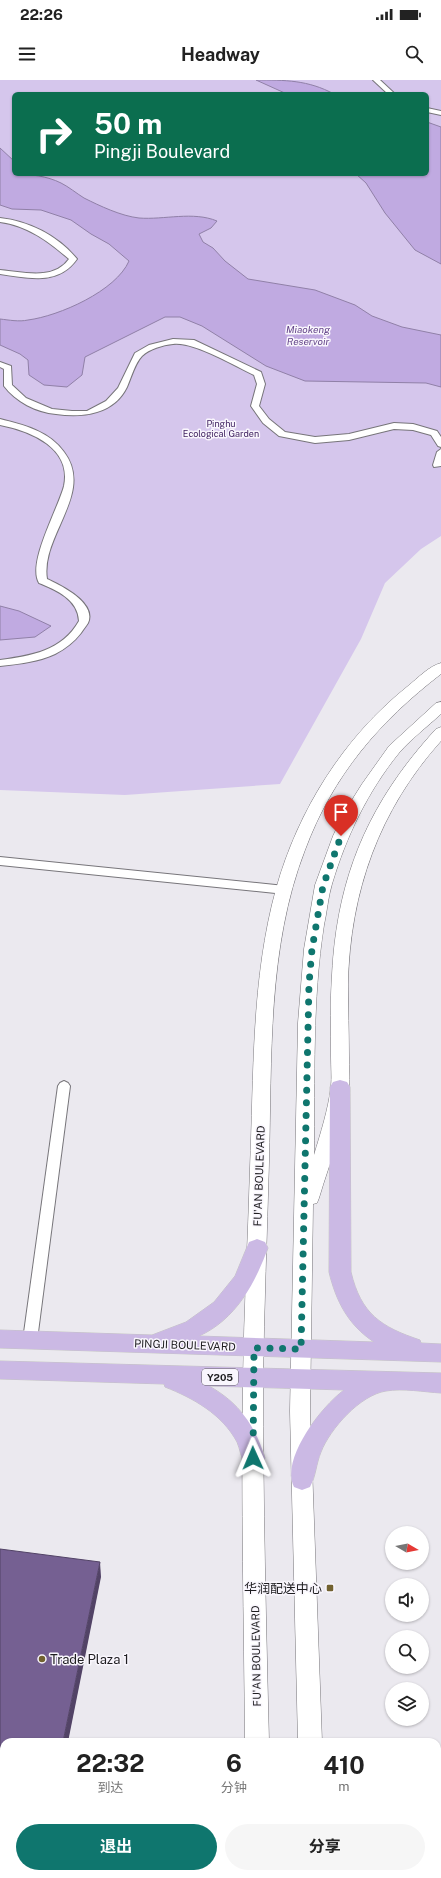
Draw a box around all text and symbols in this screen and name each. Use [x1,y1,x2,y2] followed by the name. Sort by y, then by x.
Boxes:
[20,6,63,23] text: 22:26
[16,43,38,65] icon: menu
[403,43,425,65] icon: search
[181,44,260,65] text: Headway
[94,107,162,140] text: 50 m
[28,108,80,160] icon: right
[94,141,230,162] text: Pingji Boulevard
[286,323,330,347] water label: Miaokeng Reservoir
[183,418,259,439] park label: Pinghu Ecological Garden
[324,795,358,836] pin
[330,801,352,823] icon: arrive
[251,1125,267,1227] street label: FU'AN BOULEVARD
[134,1337,236,1353] street label: PINGJI BOULEVARD
[202,1369,238,1385] road number: Y205
[232,1437,274,1479] position arrow
[385,1526,429,1570] north arrow
[385,1526,429,1726] map controls
[385,1578,429,1622] button: sound
[244,1581,322,1596] place label: 华润配送中心
[325,1583,335,1593] marker: 华润配送中心
[249,1605,263,1707] street label: FU'AN BOULEVARD
[385,1630,429,1674] button: search
[50,1652,129,1667] place label: Trade Plaza 1
[37,1654,47,1664] marker: Trade Plaza 1
[385,1682,429,1726] button: layers
[76,1749,144,1777] text: 22:32
[226,1749,242,1777] text: 6
[323,1751,365,1779] text: 410
[338,1779,350,1794] text: m
[97,1780,123,1795] text: 到达
[221,1780,247,1795] text: 分钟
[16,1824,217,1870] button: 退出
[225,1824,425,1870] button: 分享

